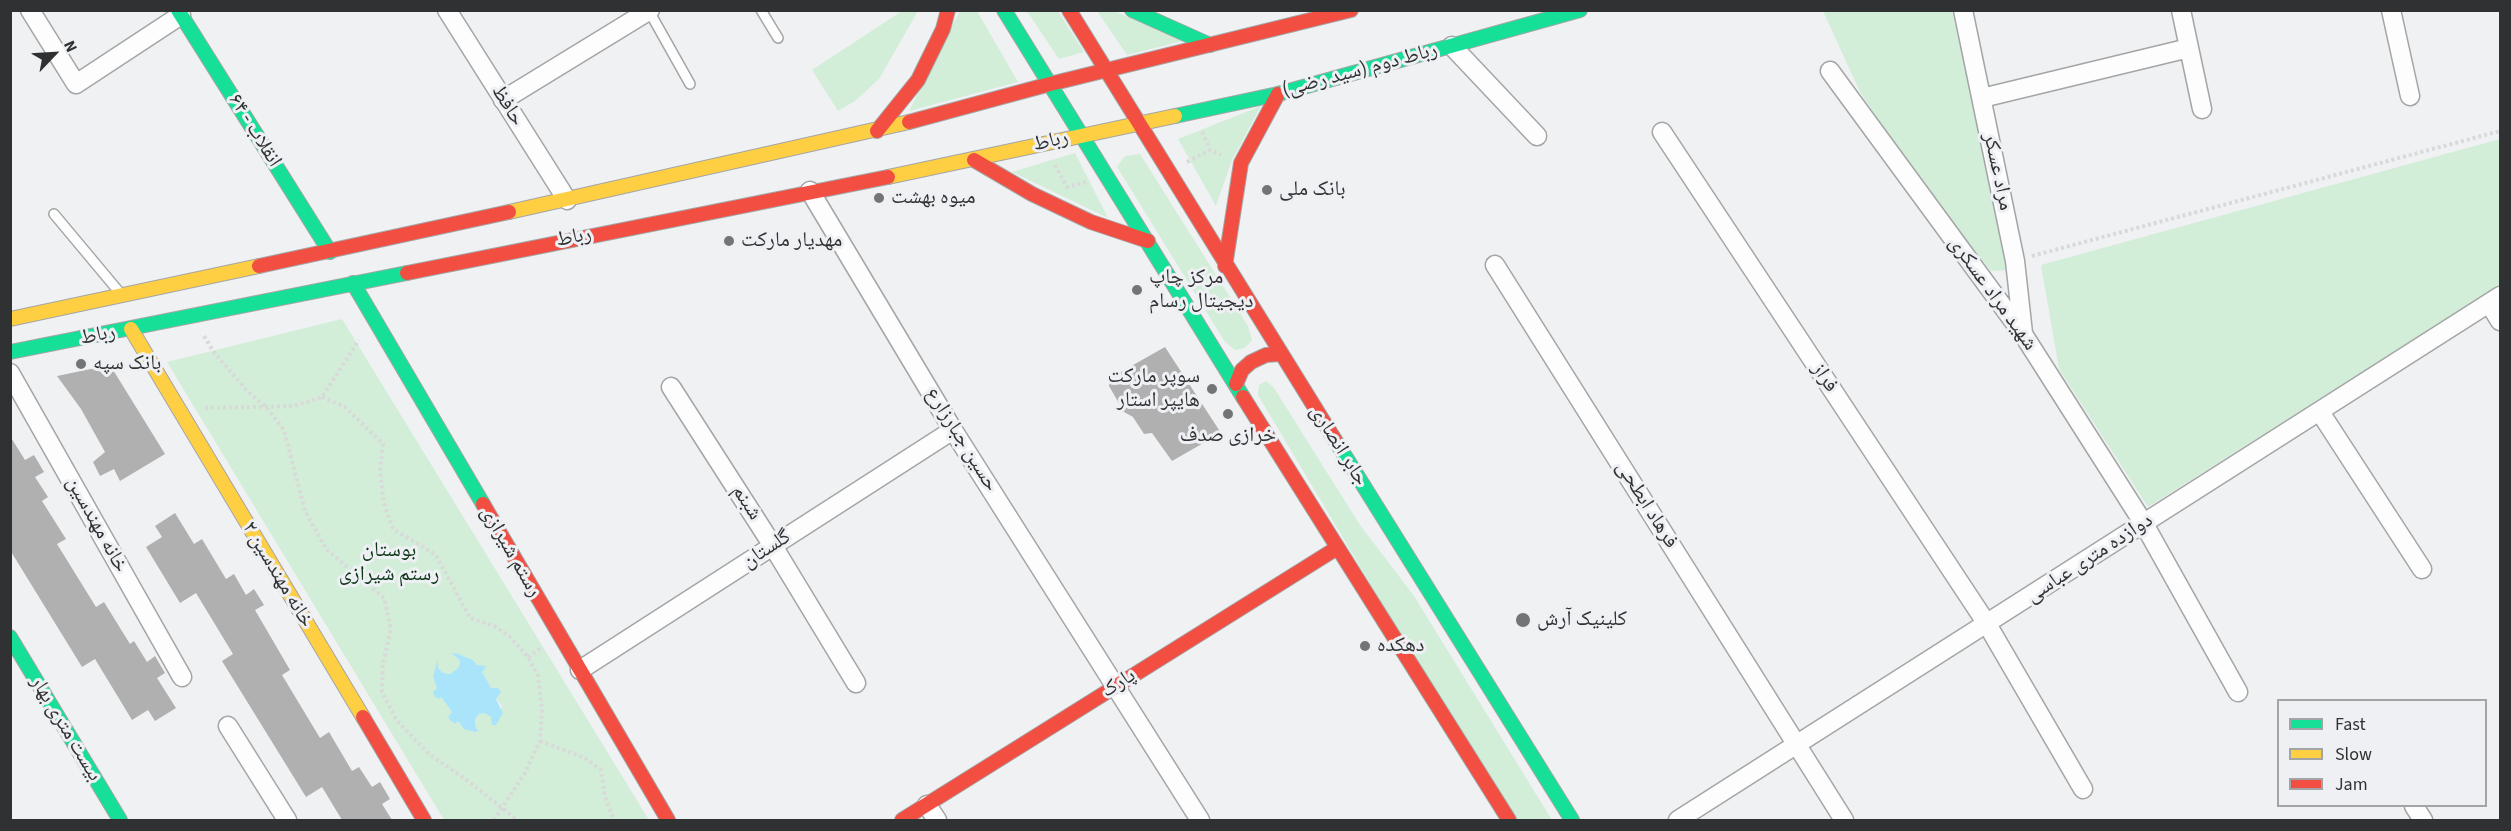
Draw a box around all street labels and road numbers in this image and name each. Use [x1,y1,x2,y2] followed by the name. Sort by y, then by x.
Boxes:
[1280,38,1440,104] street label: رباط دوم (سید رضی)
[485,81,529,131] street label: حافظ
[222,90,286,172] street label: انقلاب - ۶۴
[1031,126,1071,158] street label: رباط
[1977,131,2017,213] street label: مراد عسکر
[554,222,594,254] street label: رباط
[1942,232,2042,356] street label: شهید مراد عسکری
[78,320,118,352] street label: رباط
[1805,358,1843,398] street label: فراز
[919,383,1003,497] street label: حسین جبارزارع
[1303,401,1373,491] street label: جابر انصاری
[1609,457,1683,553] street label: فرهاد ابطحی
[59,473,133,577] street label: خانه مهندسین
[725,481,767,525] street label: شبنم
[474,502,546,602] street label: رستم شیرازی
[2022,509,2158,609] street label: دوازده متری عباسی
[236,517,318,633] street label: خانه مهندسین ۲
[738,525,796,575] street label: گلستان
[1097,664,1141,704] street label: پارک
[24,672,106,786] street label: بیست متری بهار

